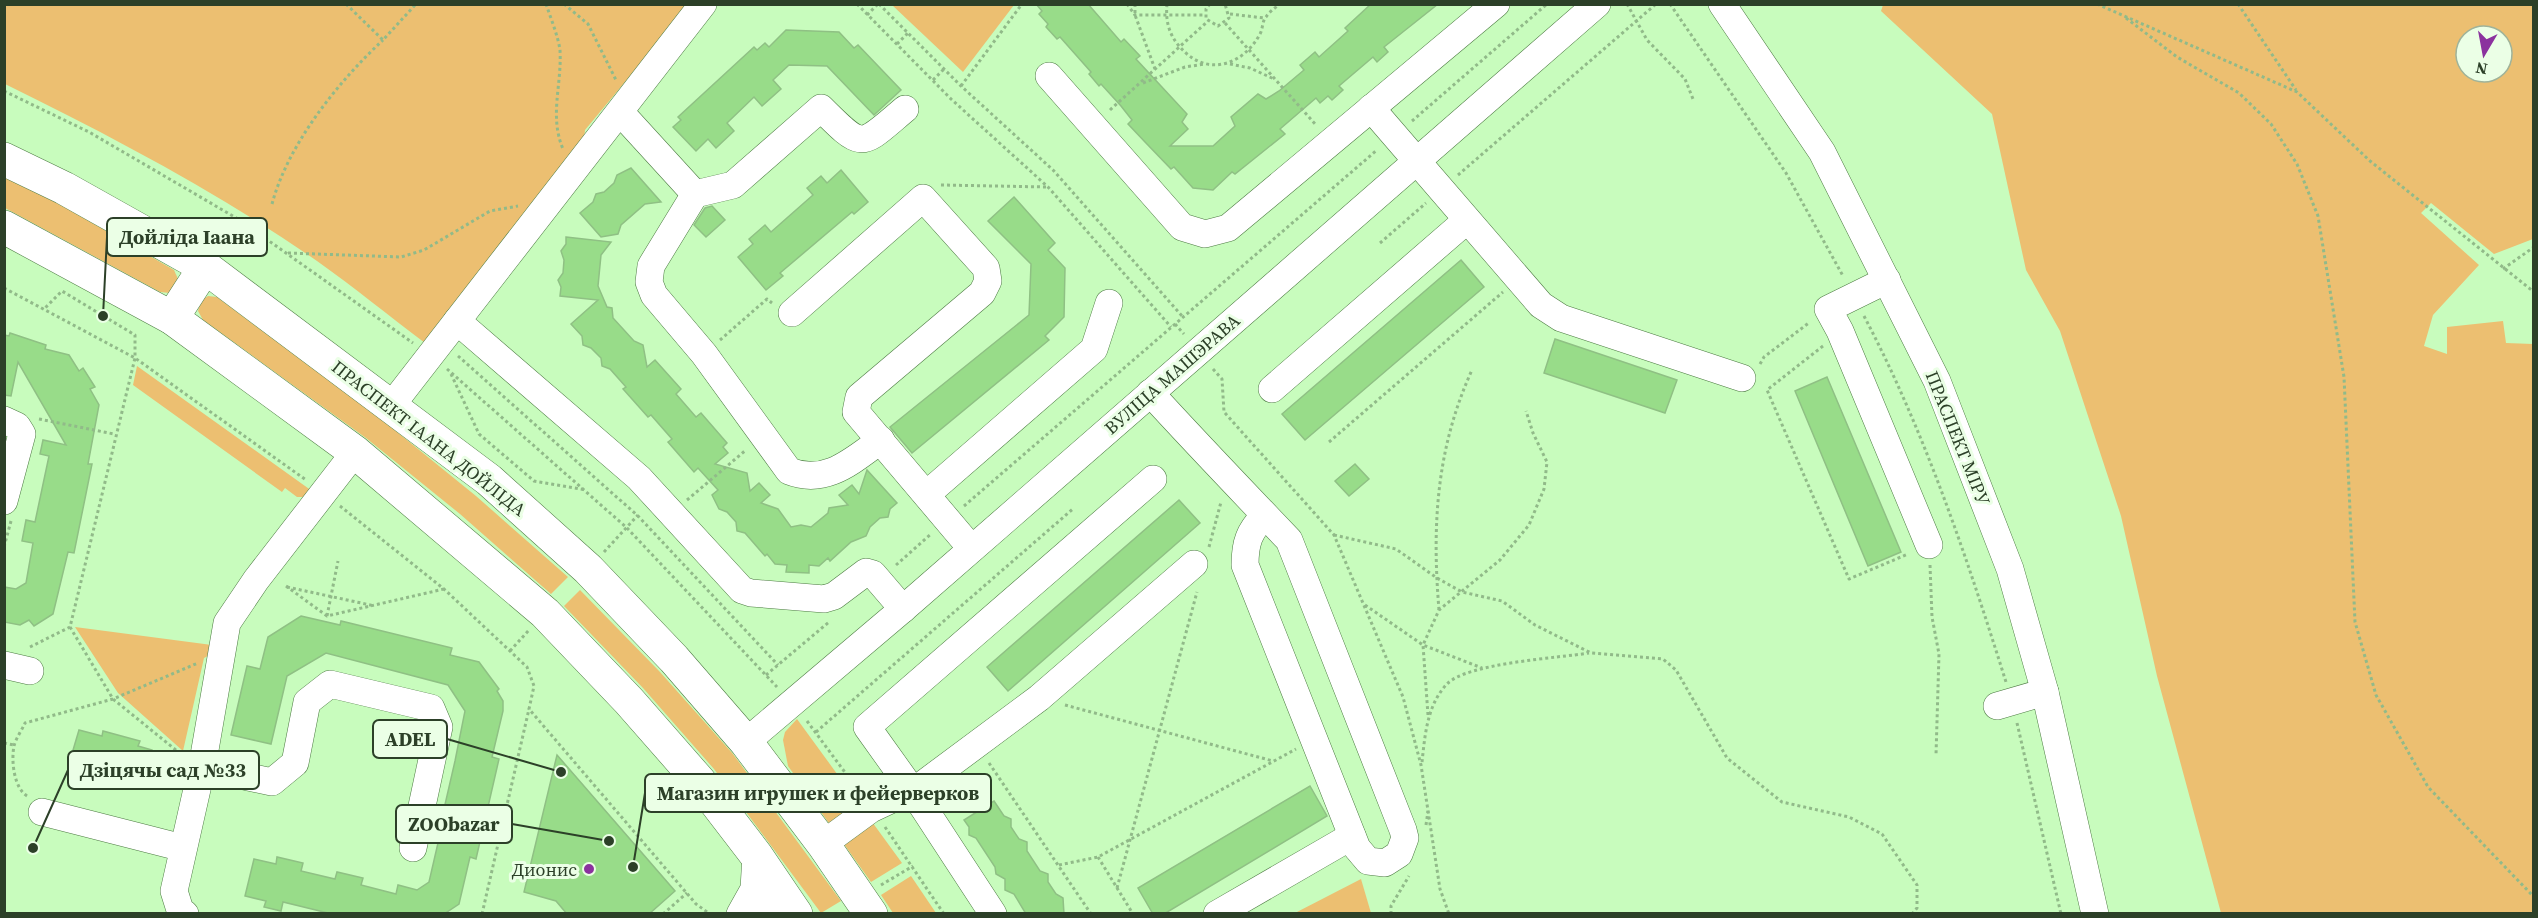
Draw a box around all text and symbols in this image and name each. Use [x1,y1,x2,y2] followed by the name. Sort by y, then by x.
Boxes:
[2454,24,2514,84] north arrow
[2473,57,2489,81] text: N
[107,218,267,256] callout: Дойліда Іаана
[119,223,255,251] text: Дойліда Іаана
[1099,308,1245,440] street label: ВУЛІЦА МАШЭРАВА
[327,354,531,522] street label: ПРАСПЕКТ ІААНА ДОЙЛІДА
[1920,367,1996,509] street label: ПРАСПЕКТ МІРУ
[373,720,447,758] callout: ADEL
[385,725,436,753] text: ADEL
[68,751,259,789] callout: Дзіцячы сад №33
[80,756,246,784] text: Дзіцячы сад №33
[645,774,991,812] callout: Магазин игрушек и фейерверков
[657,779,979,807] text: Магазин игрушек и фейерверков
[396,805,512,843] callout: ZOObazar
[408,810,500,838] text: ZOObazar
[512,857,577,882] place label: Дионис
[582,862,596,876] marker: Дионис

